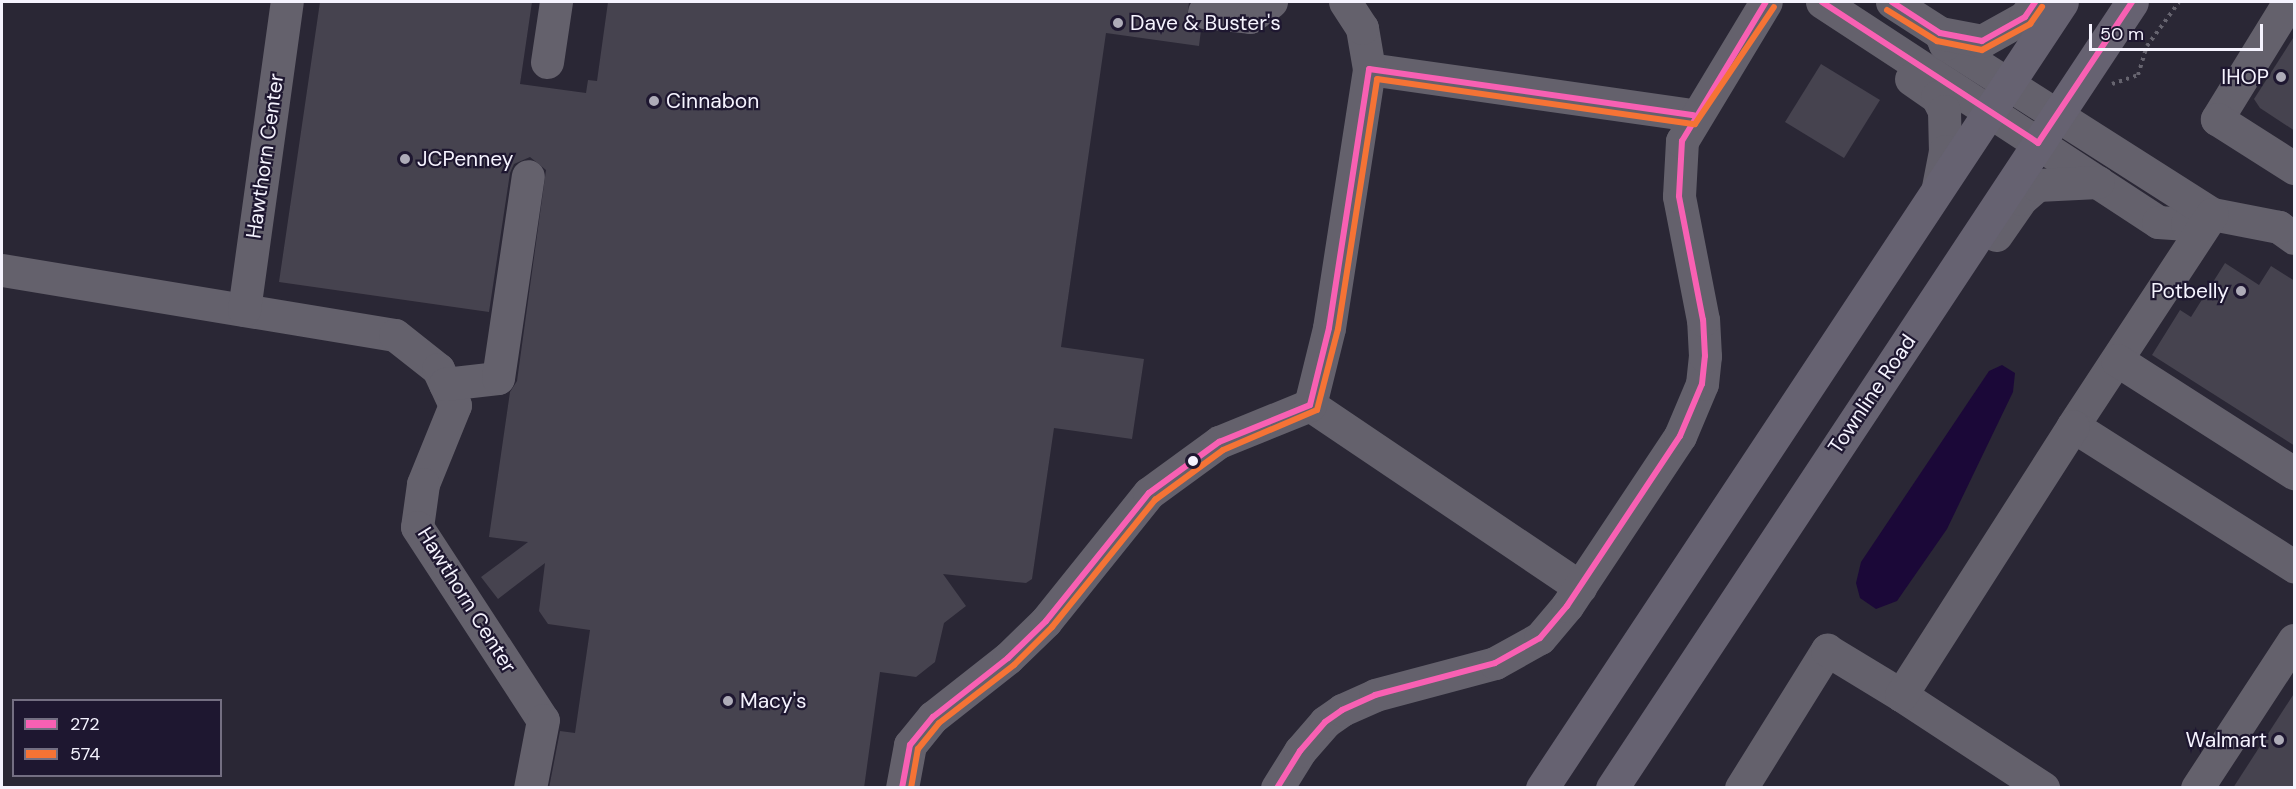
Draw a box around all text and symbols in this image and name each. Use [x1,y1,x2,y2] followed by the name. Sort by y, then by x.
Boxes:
[1130,10,1281,36] place label: Dave & Buster's
[2092,12,2266,50] scale bar
[1111,16,1125,30] marker: Dave & Buster's
[2100,22,2144,46] text: 50 m
[2221,64,2269,90] place label: IHOP
[2274,70,2288,84] marker: IHOP
[241,72,289,240] street label: Hawthorn Center
[666,88,759,114] place label: Cinnabon
[647,94,661,108] marker: Cinnabon
[417,146,513,172] place label: JCPenney
[398,152,412,166] marker: JCPenney
[2151,278,2229,304] place label: Potbelly
[2234,284,2248,298] marker: Potbelly
[1823,330,1921,458] street label: Townline Road
[1187,455,1199,467] unlabelled marker
[412,523,522,677] street label: Hawthorn Center
[740,688,807,714] place label: Macy's
[721,694,735,708] marker: Macy's
[12,699,222,777] legend
[70,712,100,736] text: 272
[2185,727,2267,753] place label: Walmart
[2272,733,2286,747] marker: Walmart
[70,742,100,766] text: 574

